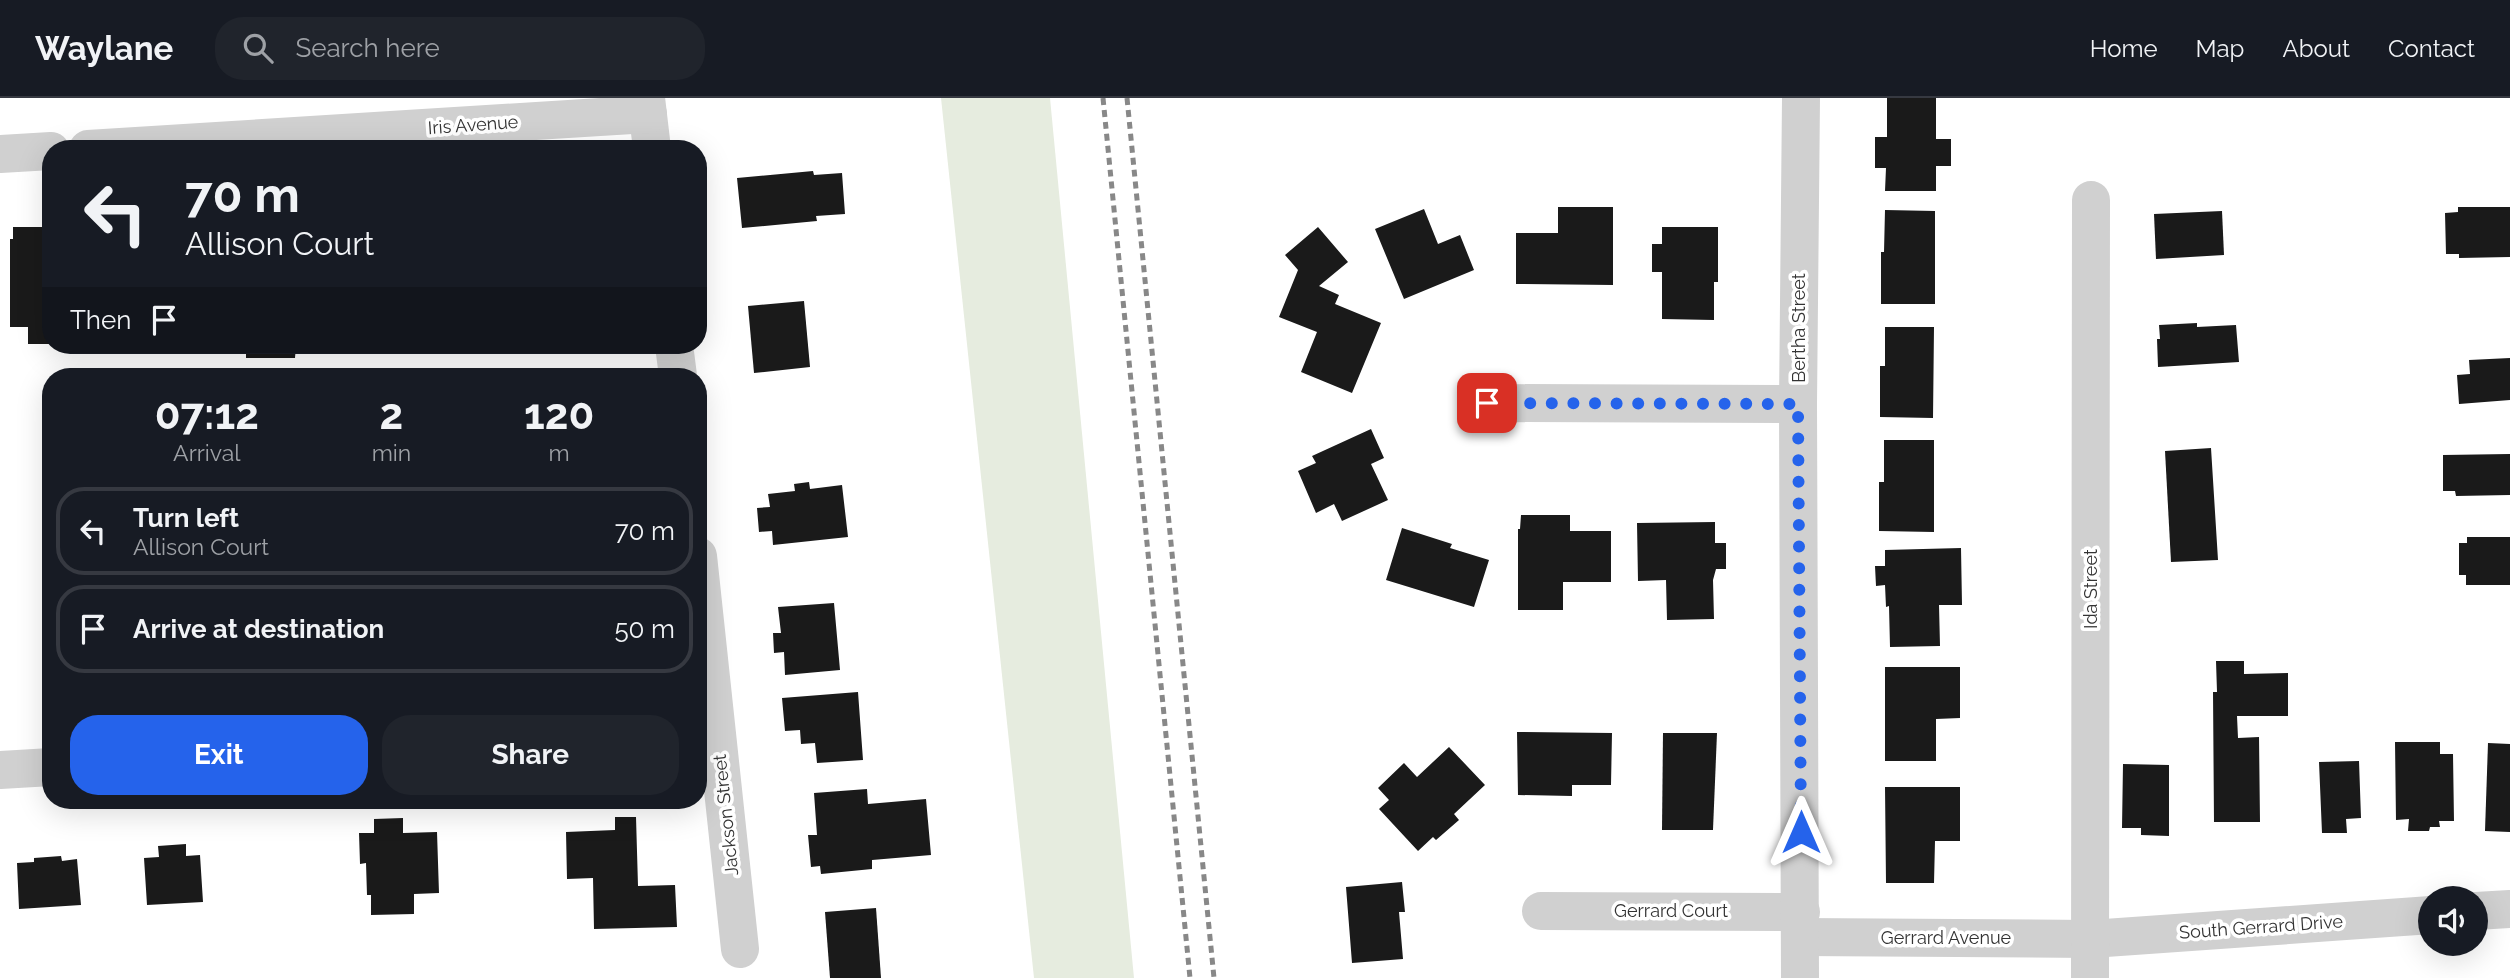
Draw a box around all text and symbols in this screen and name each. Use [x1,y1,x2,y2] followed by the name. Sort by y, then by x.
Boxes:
[215,17,705,80] search box
[35,29,173,68] text: Waylane
[239,29,277,67] icon: search
[295,33,440,63] text: Search here
[2090,34,2158,63] text: Home
[2196,34,2244,63] text: Map
[2282,34,2350,63] text: About
[2388,34,2475,63] text: Contact
[427,111,519,138] street label: Iris Avenue
[185,166,300,223] text: 70 m
[70,168,161,259] icon: left
[185,225,374,262] text: Allison Court
[1788,273,1809,383] street label: Bertha Street
[145,301,183,339] icon: arrive
[70,305,131,335] text: Then
[1457,373,1517,433] pin
[1468,384,1506,422] icon: arrive
[155,390,259,439] text: 07:12
[380,390,403,439] text: 2
[524,390,594,439] text: 120
[173,439,241,466] text: Arrival
[372,439,411,466] text: min
[549,439,570,466] text: m
[133,503,239,533] text: Turn left
[74,512,112,550] icon: left
[615,516,675,546] text: 70 m
[133,533,269,560] text: Allison Court
[2080,549,2101,629] street label: Ida Street
[74,610,112,648] icon: arrive
[133,614,384,644] text: Arrive at destination
[614,614,675,644] text: 50 m
[70,715,368,795] button: Exit
[382,715,679,795] button: Share
[709,753,742,877] street label: Jackson Street
[1764,795,1838,869] position arrow
[2418,886,2488,956] map controls
[2418,886,2488,956] button: sound
[1614,900,1728,921] street label: Gerrard Court
[2178,910,2344,943] street label: South Gerrard Drive
[1881,927,2012,948] street label: Gerrard Avenue

